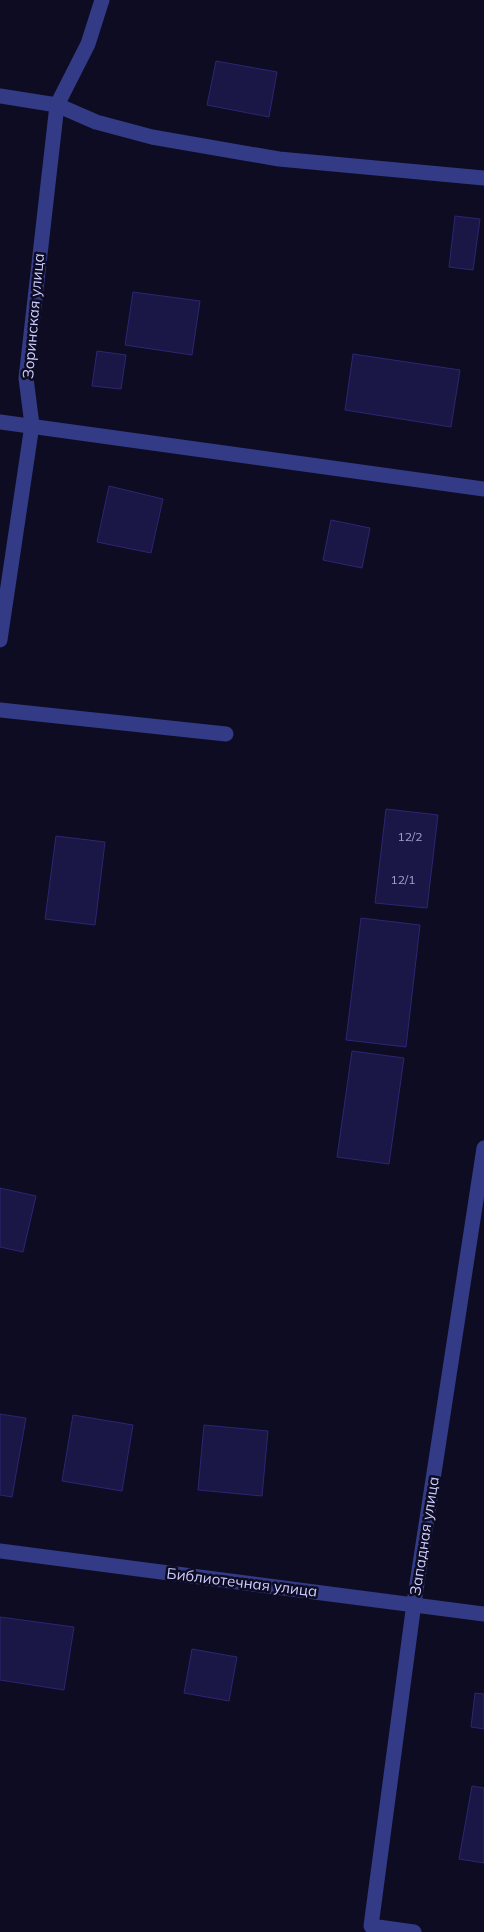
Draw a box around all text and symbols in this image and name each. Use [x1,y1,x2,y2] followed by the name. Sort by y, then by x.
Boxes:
[18,252,48,380] street label: Зоринская улица
[397,829,423,844] house number: 12/2
[390,872,416,887] house number: 12/1
[405,1475,443,1597] street label: Западная улица
[166,1563,318,1601] street label: Библиотечная улица

